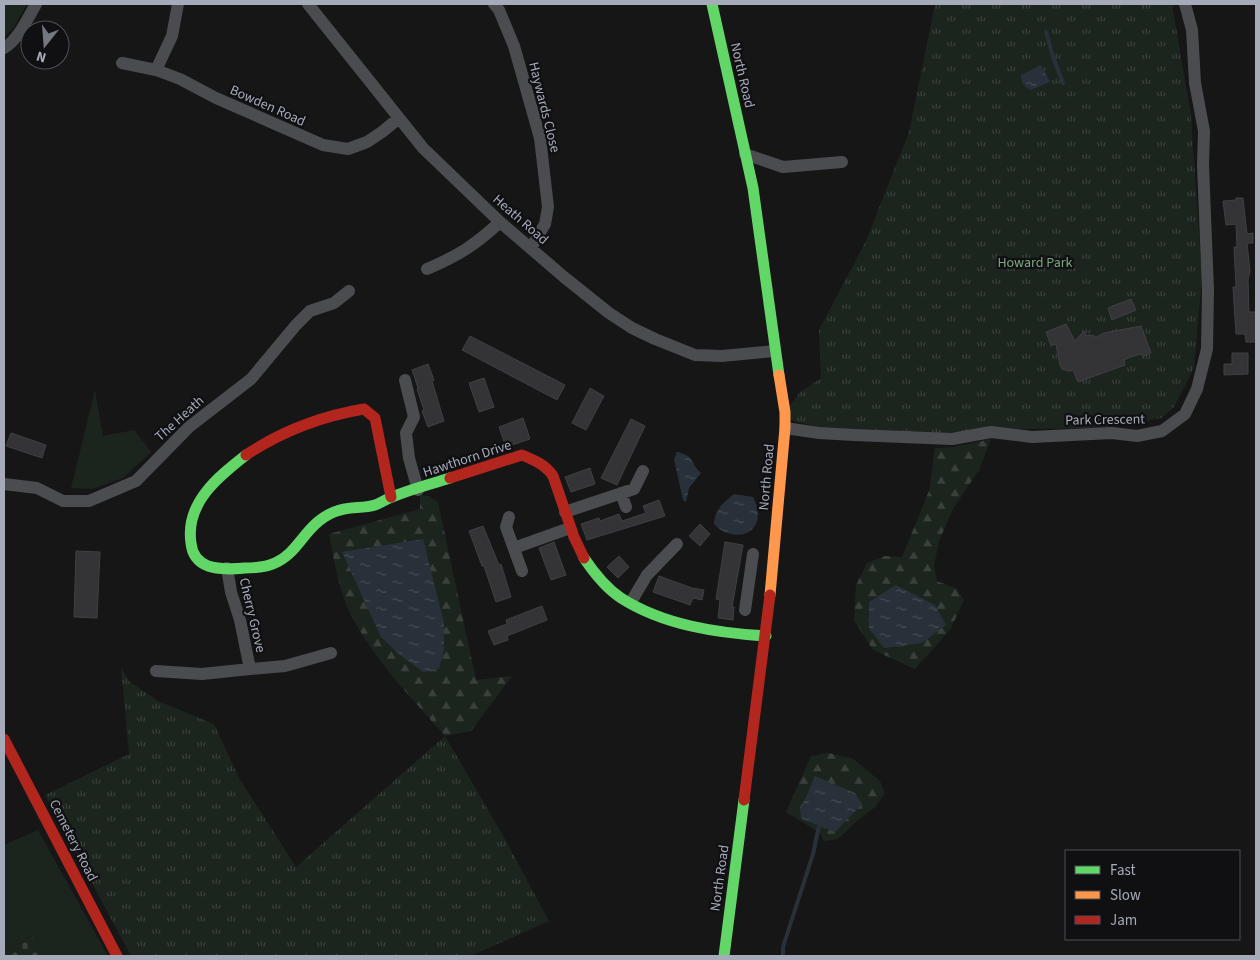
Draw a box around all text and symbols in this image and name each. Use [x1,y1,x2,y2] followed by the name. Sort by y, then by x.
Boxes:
[20,20,70,70] north arrow
[725,40,759,110] street label: North Road
[34,46,49,67] text: N
[523,60,565,155] street label: Haywards Close
[227,80,309,132] street label: Bowden Road
[488,190,553,250] street label: Heath Road
[997,253,1073,273] park label: Howard Park
[151,391,209,446] street label: The Heath
[1065,409,1145,431] street label: Park Crescent
[421,435,514,483] street label: Hawthorn Drive
[754,443,780,511] street label: North Road
[234,576,270,655] street label: Cherry Grove
[44,796,102,885] street label: Cemetery Road
[705,844,735,913] street label: North Road
[1065,850,1240,940] legend
[1110,860,1136,881] text: Fast
[1110,885,1141,906] text: Slow
[1110,910,1137,931] text: Jam

